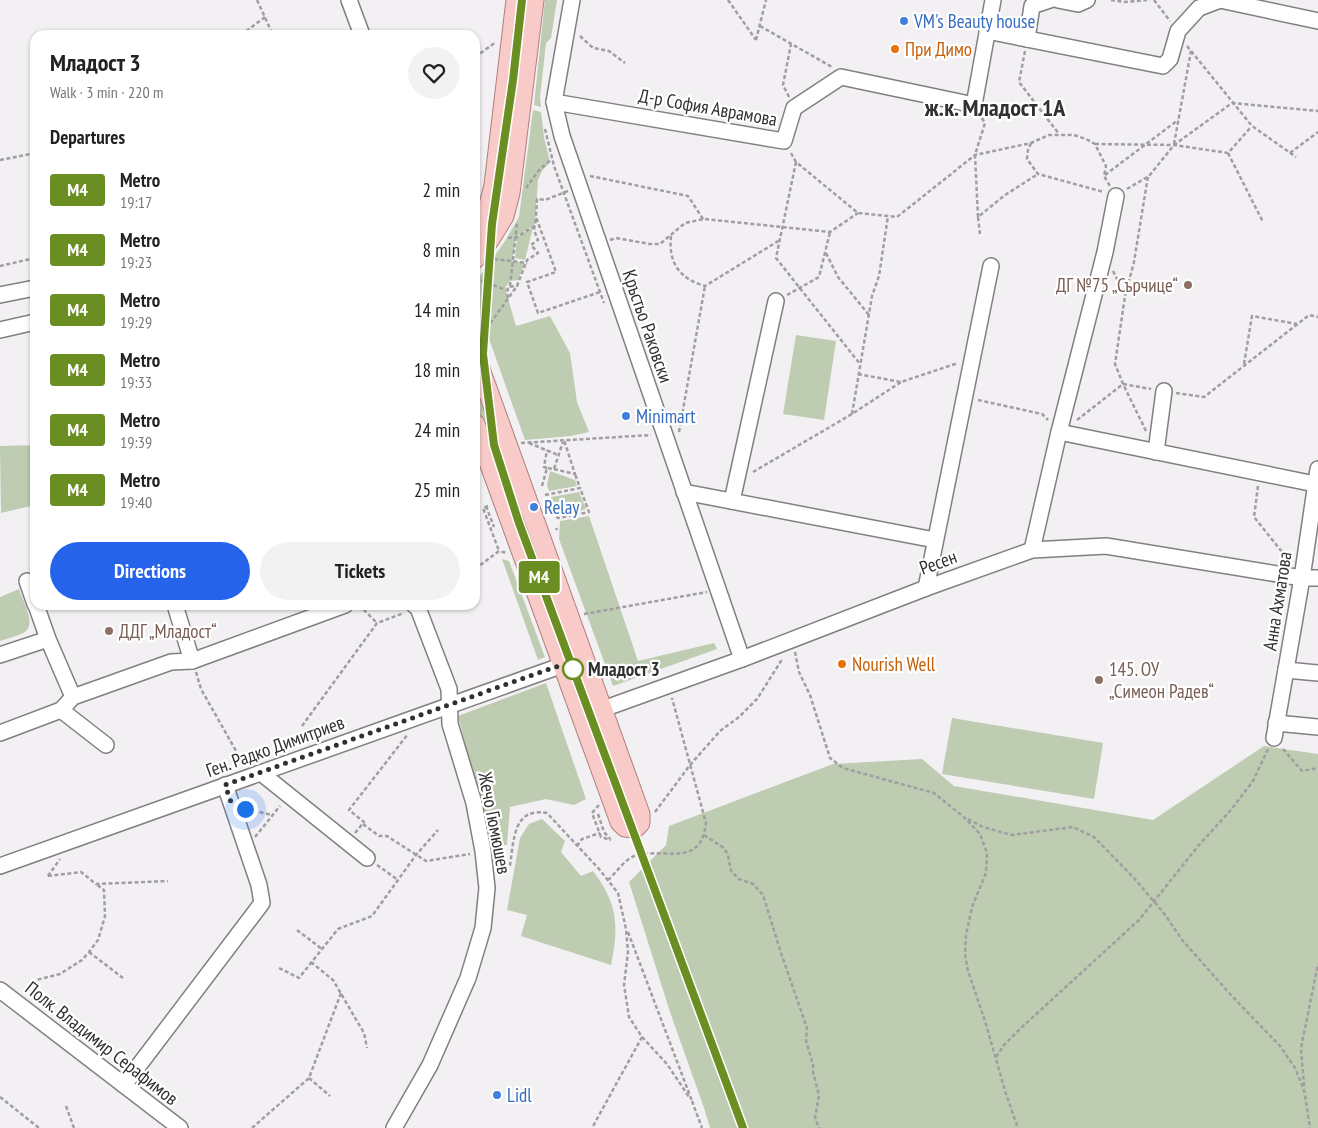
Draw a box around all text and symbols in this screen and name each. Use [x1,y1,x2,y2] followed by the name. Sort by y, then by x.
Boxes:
[913,9,1035,33] place label: VM's Beauty house
[898,15,910,27] marker: VM's Beauty house
[905,37,972,61] place label: При Димо
[889,43,901,55] marker: При Димо
[50,47,141,78] text: Младост 3
[408,47,460,99] button: heart
[50,82,163,102] text: Walk · 3 min · 220 m
[637,83,779,131] street label: Д-р София Аврамова
[924,92,1066,123] district label: ж.к. Младост 1А
[50,125,125,149] text: Departures
[120,168,160,192] text: Metro
[67,178,88,201] text: M4
[423,178,460,202] text: 2 min
[120,192,152,212] text: 19:17
[120,228,160,252] text: Metro
[67,238,88,261] text: M4
[423,238,460,262] text: 8 min
[120,252,152,272] text: 19:23
[617,266,679,386] street label: Кръстьо Раковски
[1056,273,1178,297] place label: ДГ №75 „Сърчице“
[1182,279,1194,291] marker: ДГ №75 „Сърчице“
[120,288,160,312] text: Metro
[67,298,88,321] text: M4
[414,298,460,322] text: 14 min
[120,312,152,332] text: 19:29
[120,348,160,372] text: Metro
[67,358,88,381] text: M4
[414,358,460,382] text: 18 min
[120,372,152,392] text: 19:33
[636,404,696,428] place label: Minimart
[120,408,160,432] text: Metro
[620,410,632,422] marker: Minimart
[67,418,88,441] text: M4
[414,418,460,442] text: 24 min
[120,432,152,452] text: 19:39
[120,468,160,492] text: Metro
[67,478,88,501] text: M4
[414,478,460,502] text: 25 min
[120,492,152,512] text: 19:40
[544,495,580,519] place label: Relay
[528,501,540,513] marker: Relay
[50,542,250,600] button: Directions
[260,542,460,600] button: Tickets
[916,544,960,580] street label: Ресен
[1257,550,1297,652] street label: Анна Ахматова
[516,561,562,593] line badge: M4
[529,565,549,588] text: M4
[119,619,217,643] place label: ДДГ „Младост“
[103,625,115,637] marker: ДДГ „Младост“
[852,652,936,676] place label: Nourish Well
[588,657,660,681] place label: Младост 3
[1109,657,1214,703] place label: 145. ОУ „Симеон Радев“
[562,658,584,680] marker: Младост 3
[836,658,848,670] marker: Nourish Well
[1093,674,1105,686] marker: 145. ОУ „Симеон Радев“
[203,710,347,782] street label: Ген. Радко Димитриев
[473,769,517,876] street label: Жечо Гюмюшев
[233,797,258,822] your location
[21,976,183,1110] street label: Полк. Владимир Серафимов
[507,1083,532,1107] place label: Lidl
[491,1089,503,1101] marker: Lidl

